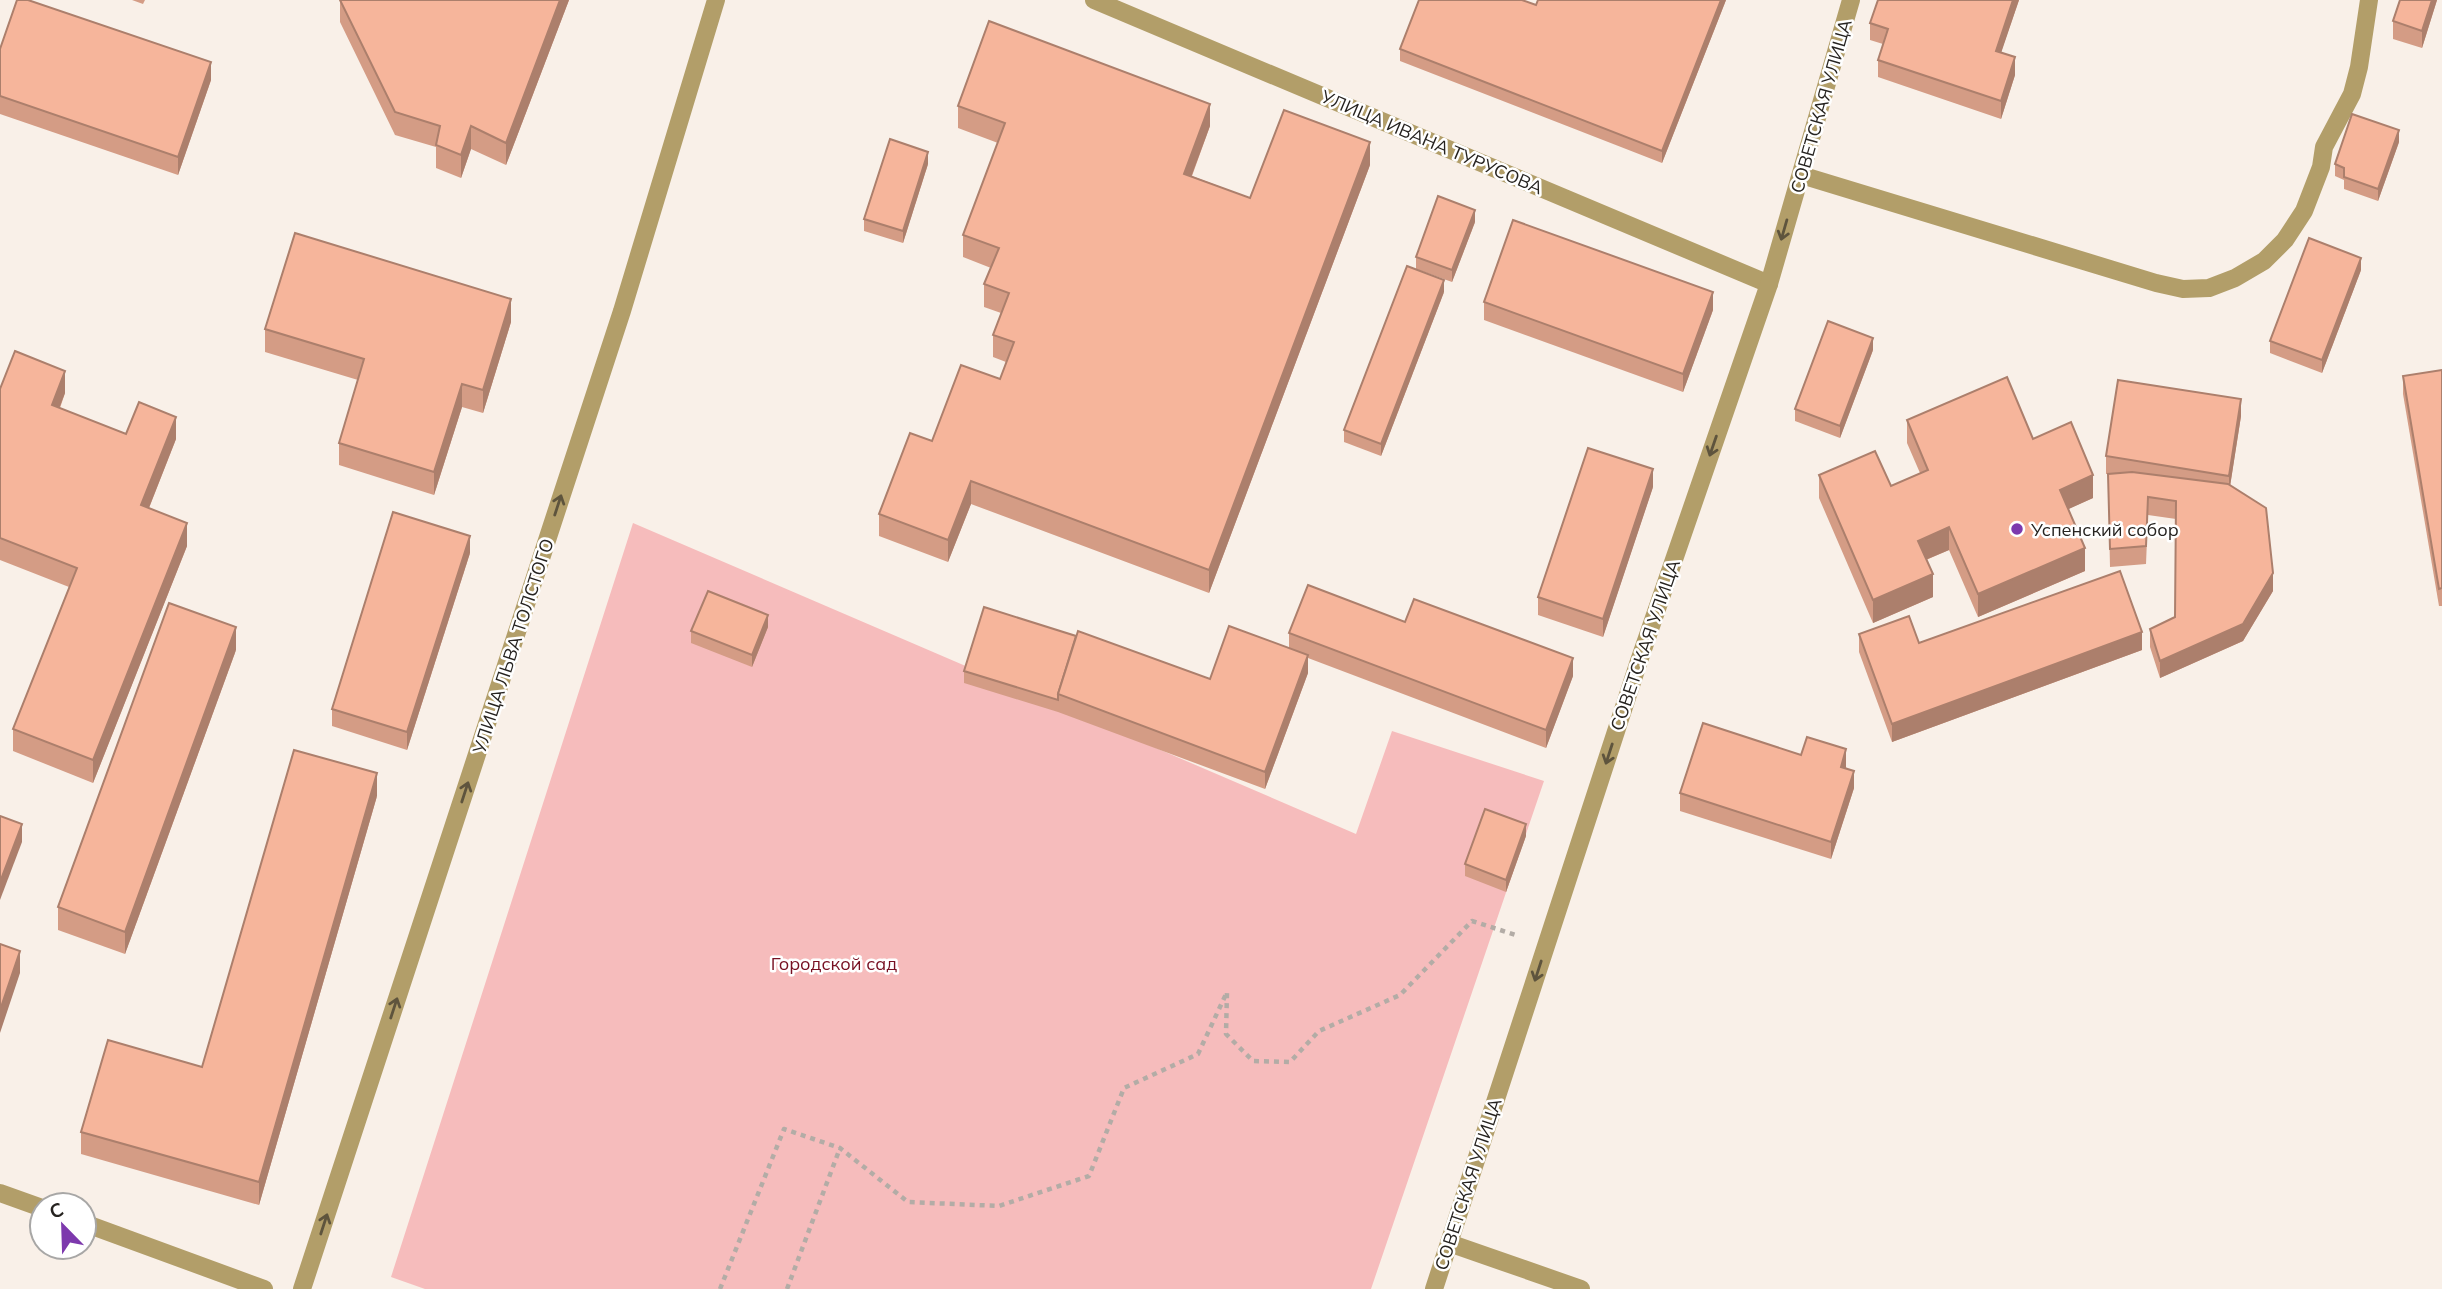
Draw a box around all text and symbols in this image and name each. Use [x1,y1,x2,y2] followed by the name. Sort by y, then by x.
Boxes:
[1785,16,1857,196] street label: СОВЕТСКАЯ УЛИЦА
[1317,84,1547,199] street label: УЛИЦА ИВАНА ТУРУСОВА
[1777,219,1790,241] one-way arrow
[1706,435,1718,457] one-way arrow
[553,495,566,517] one-way arrow
[2030,518,2179,541] place label: Успенский собор
[2009,521,2025,537] marker: Успенский собор
[467,535,559,757] street label: УЛИЦА ЛЬВА ТОЛСТОГО
[1605,556,1685,734] street label: СОВЕТСКАЯ УЛИЦА
[1601,743,1614,765] one-way arrow
[460,781,472,803] one-way arrow
[771,952,897,975] park label: Городской сад
[1531,959,1543,981] one-way arrow
[388,997,401,1019] one-way arrow
[1429,1095,1507,1273] street label: СОВЕТСКАЯ УЛИЦА
[28,1191,98,1261] north arrow
[46,1197,67,1224] text: С
[318,1213,331,1235] one-way arrow

